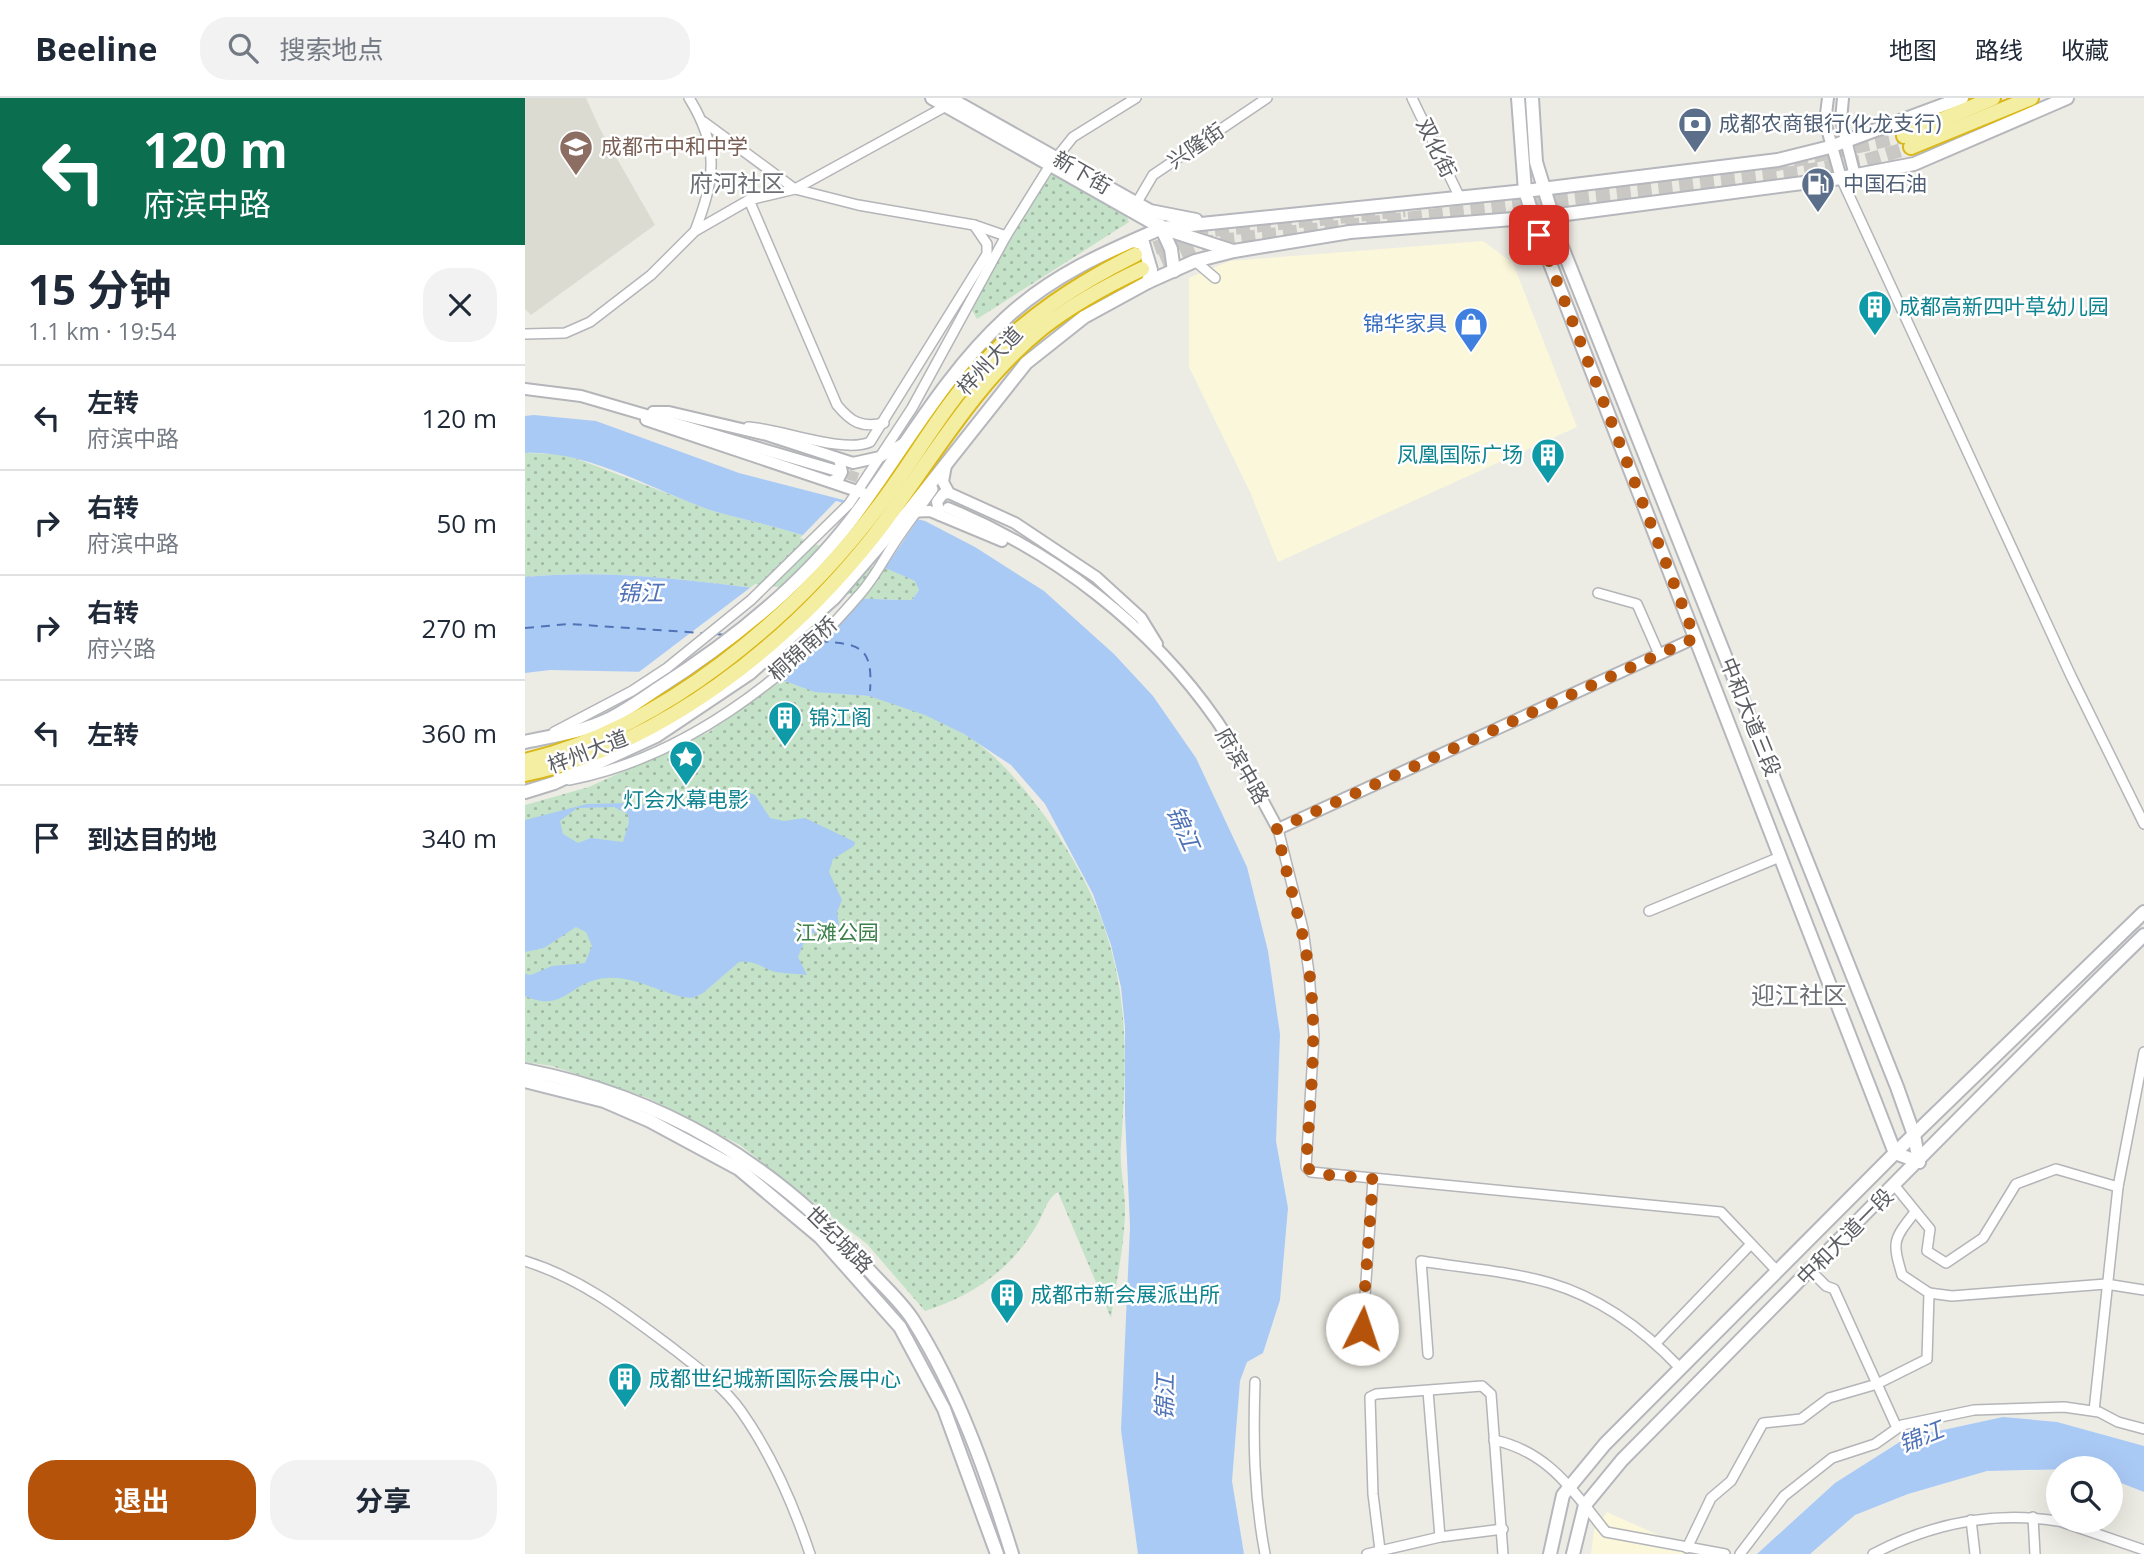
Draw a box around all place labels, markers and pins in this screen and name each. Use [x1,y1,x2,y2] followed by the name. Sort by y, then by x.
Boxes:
[1676,105,1714,154] bank icon: 成都农商银行(化龙支行)
[1719,109,1941,137] place label: 成都农商银行(化龙支行)
[557,128,595,177] school or university icon: 成都市中和中学
[601,132,748,160] place label: 成都市中和中学
[1799,165,1837,214] fuel station icon: 中国石油
[1843,169,1927,197] place label: 中国石油
[1509,205,1569,265] pin
[1856,288,1894,337] building icon: 成都高新四叶草幼儿园
[1899,292,2109,320] place label: 成都高新四叶草幼儿园
[1452,305,1490,354] shop icon: 锦华家具
[1363,309,1447,337] place label: 锦华家具
[1529,436,1567,485] building icon: 凤凰国际广场
[1397,440,1523,468] place label: 凤凰国际广场
[766,699,804,748] building icon: 锦江阁
[809,703,872,731] place label: 锦江阁
[667,738,705,787] place icon: 灯会水幕电影
[623,785,749,813] place label: 灯会水幕电影
[988,1276,1026,1325] building icon: 成都市新会展派出所
[1031,1280,1220,1308] place label: 成都市新会展派出所
[606,1360,644,1409] building icon: 成都世纪城新国际会展中心
[649,1364,901,1392] place label: 成都世纪城新国际会展中心

